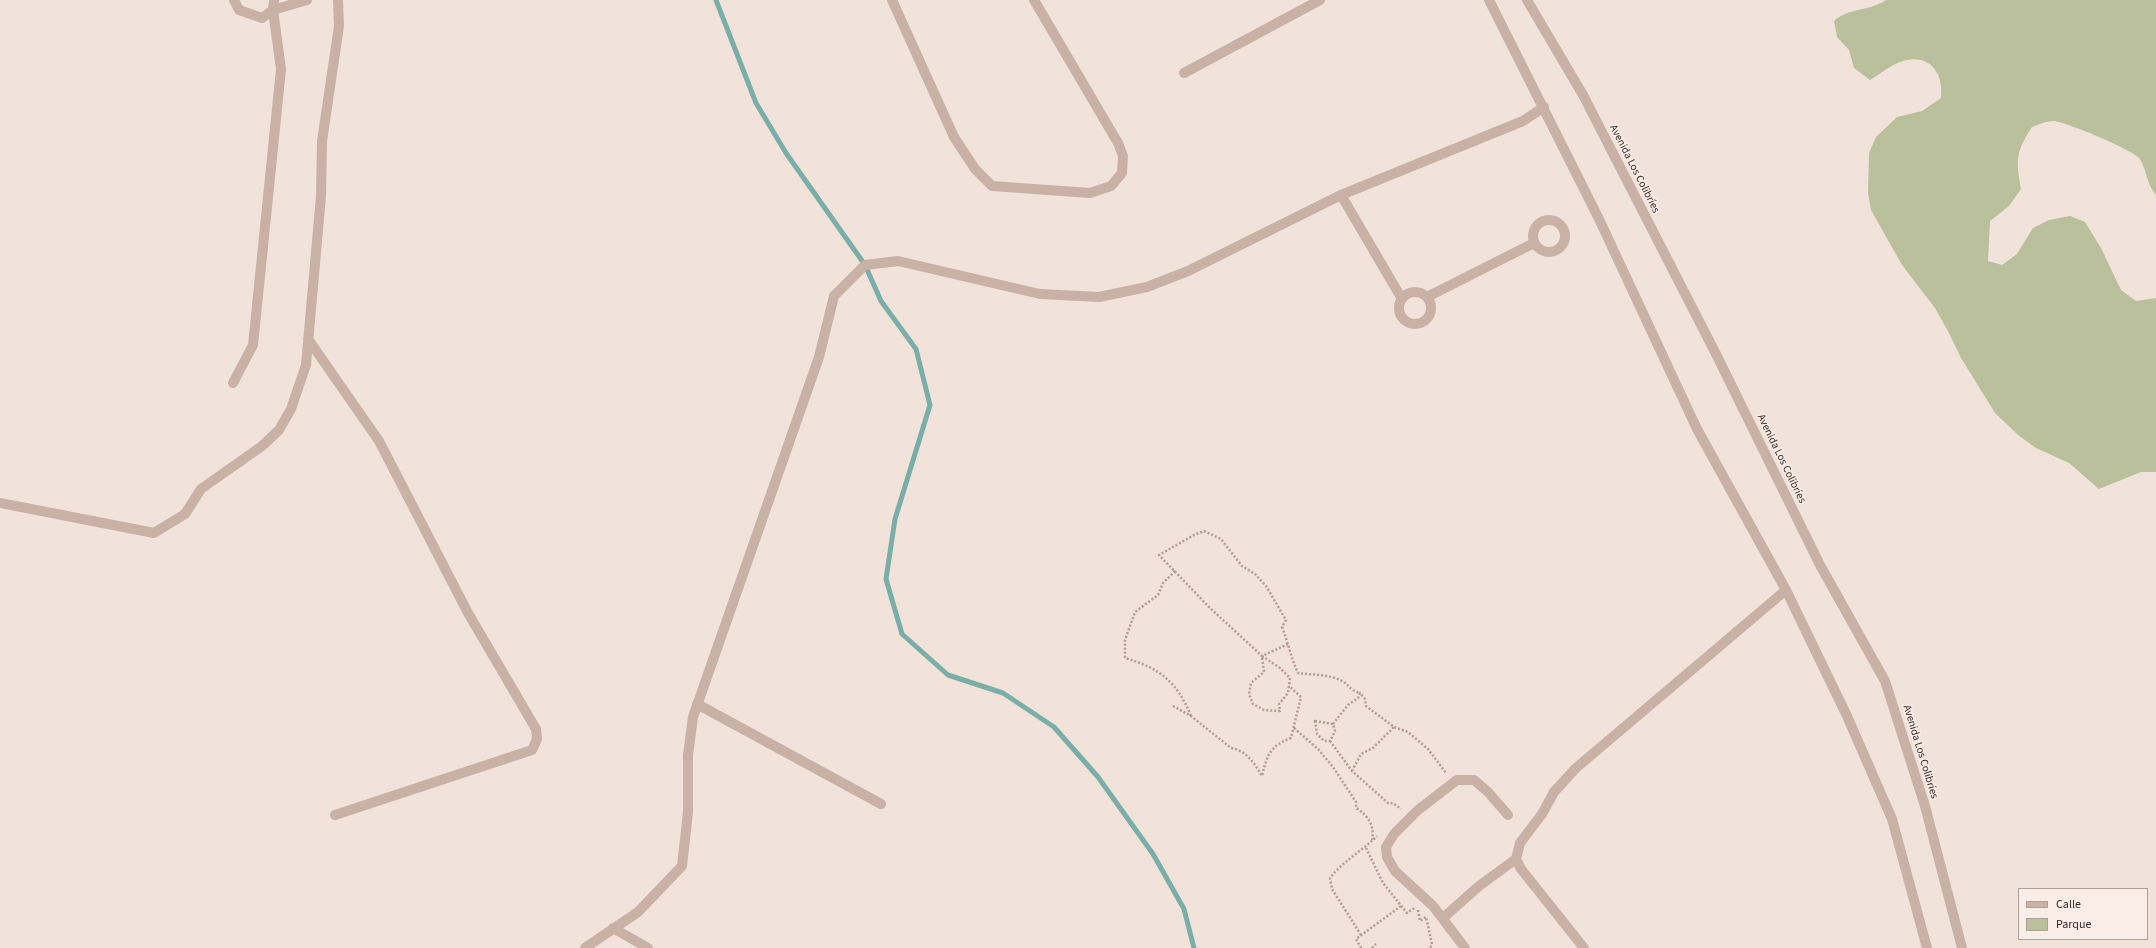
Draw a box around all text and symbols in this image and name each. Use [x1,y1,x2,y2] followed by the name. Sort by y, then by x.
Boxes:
[1606,123,1662,215] street label: Avenida Los Colibríes
[1754,412,1808,506] street label: Avenida Los Colibríes
[1899,703,1941,801] street label: Avenida Los Colibríes
[2018,888,2148,940] legend
[2056,896,2081,913] text: Calle
[2056,916,2092,933] text: Parque

